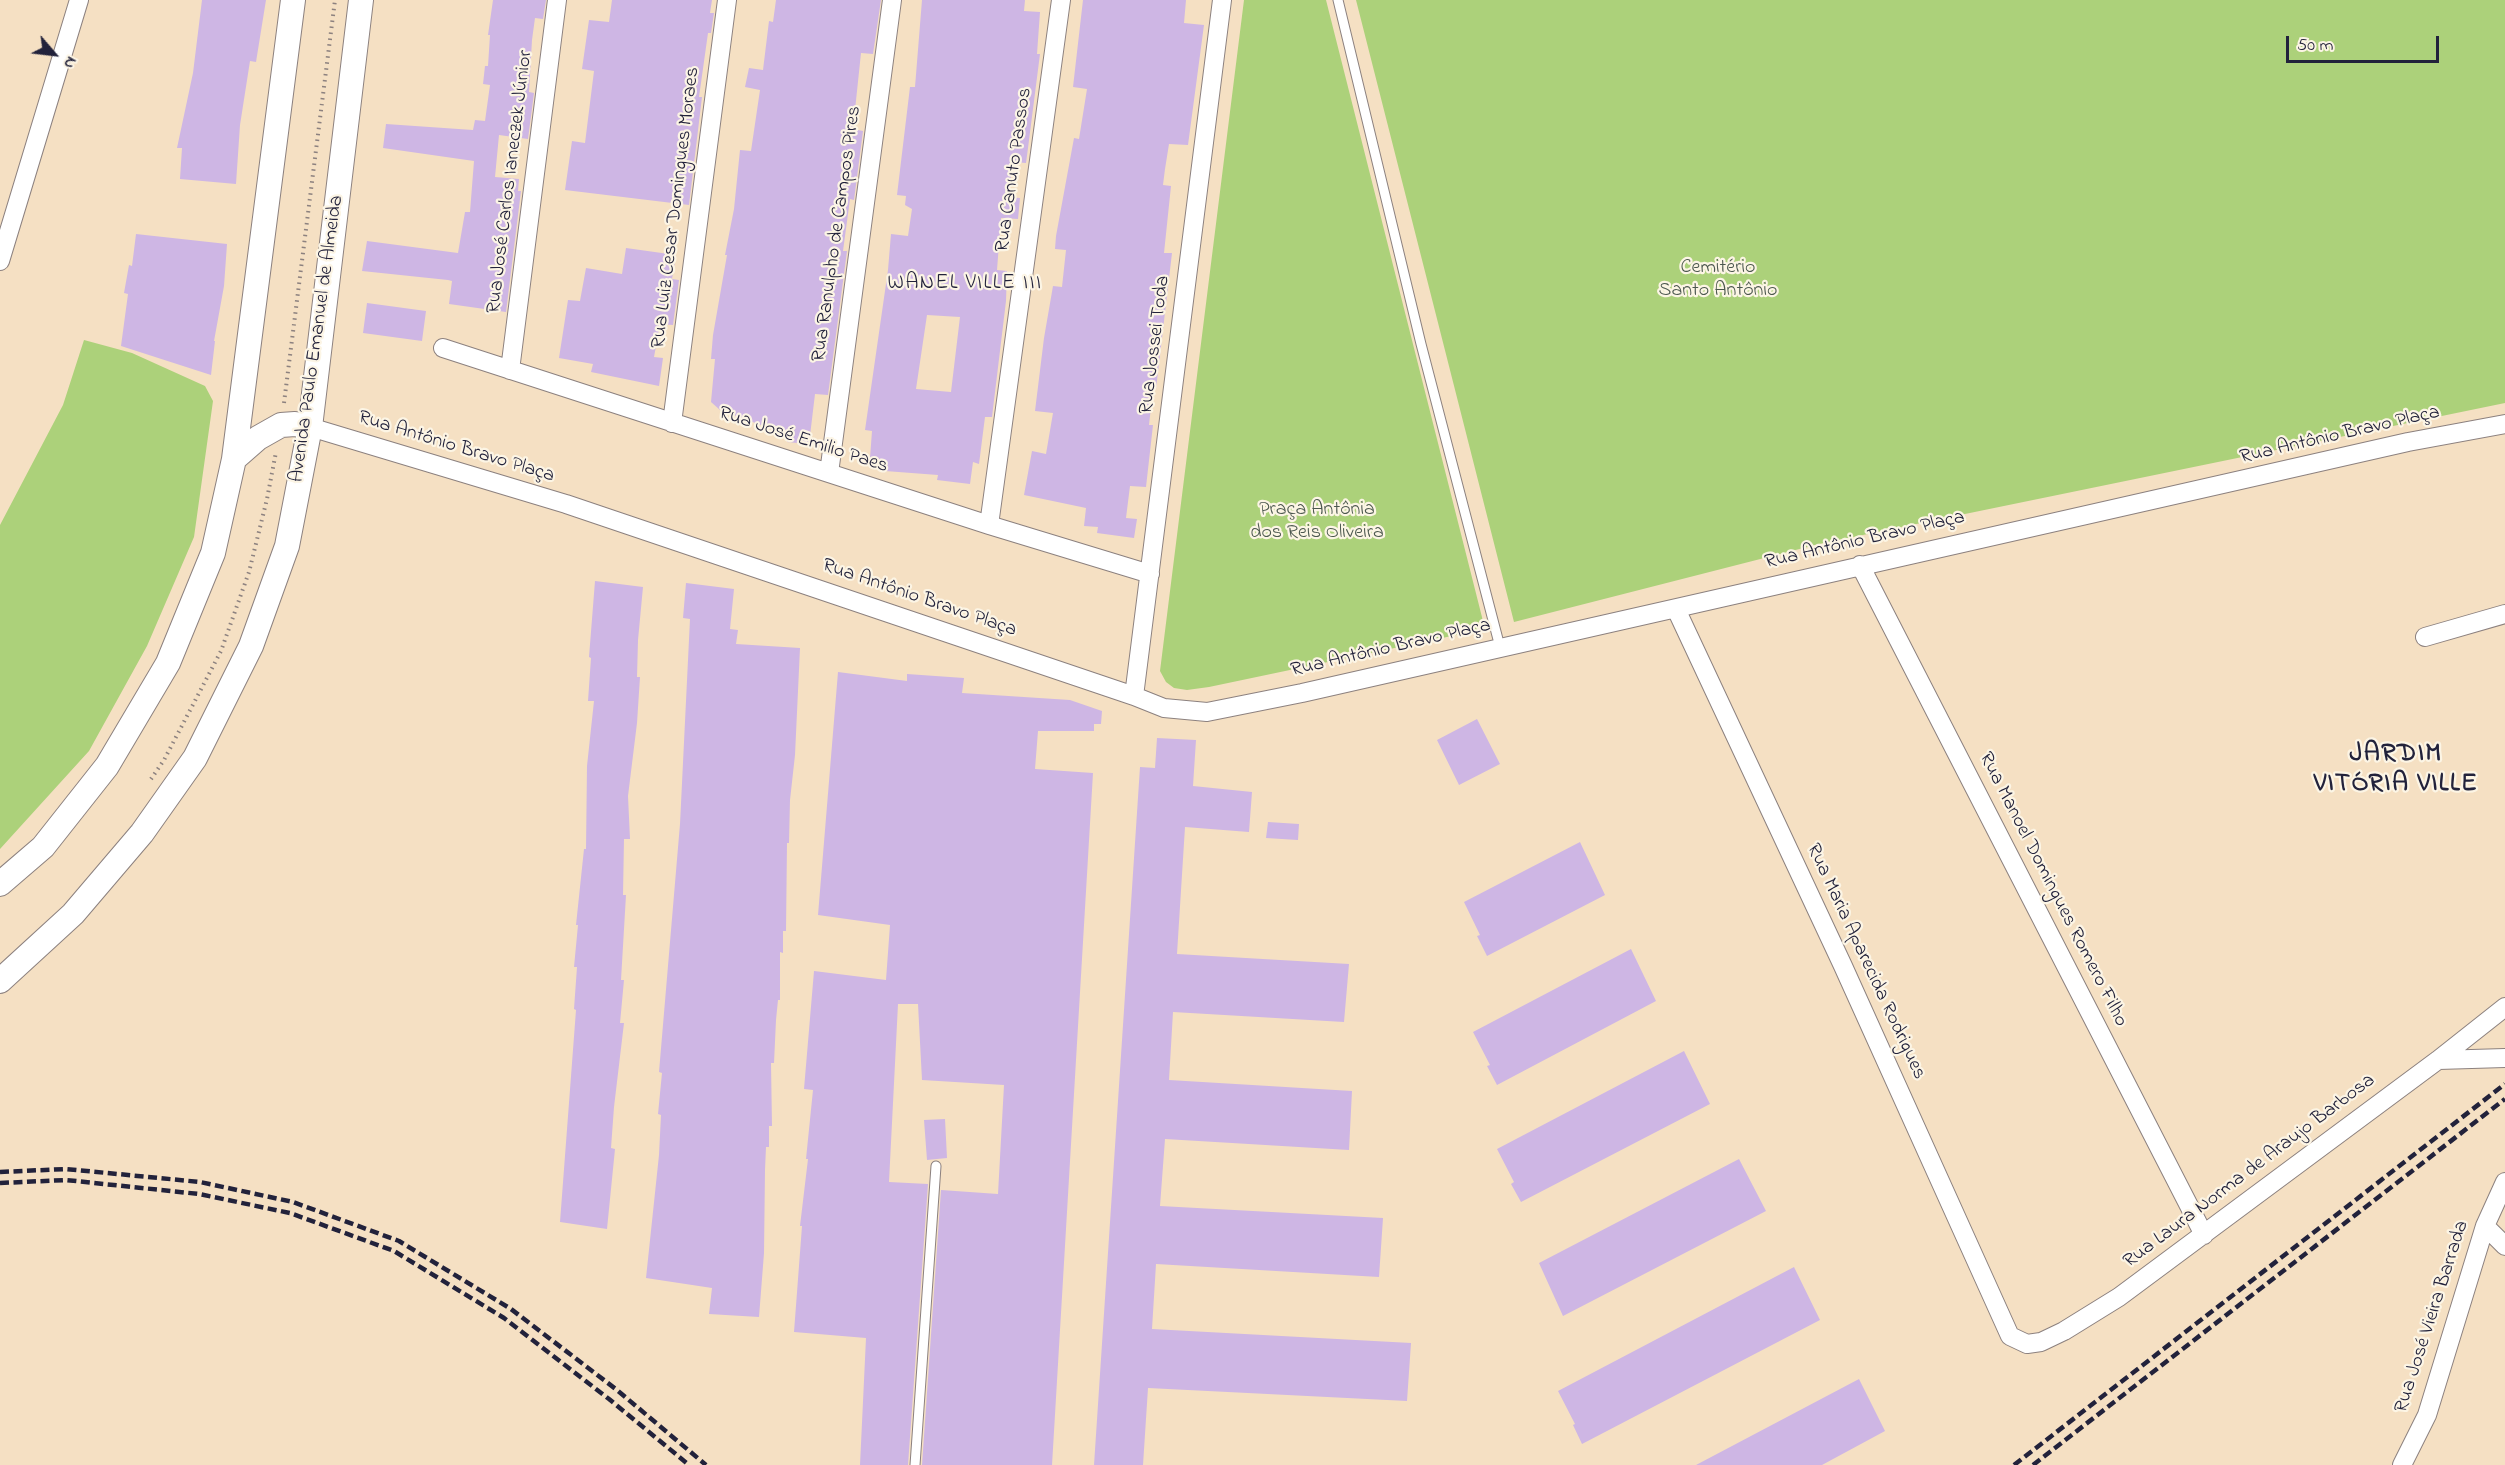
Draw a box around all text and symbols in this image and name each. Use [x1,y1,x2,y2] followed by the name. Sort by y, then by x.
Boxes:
[24,24,84,84] north arrow
[2289,24,2442,62] scale bar
[2297,33,2334,59] text: 50 m
[483,49,539,315] street label: Rua José Carlos Ianeczek Júnior
[57,52,83,73] text: N
[648,66,706,350] street label: Rua Luiz Cesar Domingues Moraes
[992,86,1038,254] street label: Rua Canuto Passos
[808,105,868,363] street label: Rua Ranulpho de Campos Pires
[286,194,350,484] street label: Avenida Paulo Emanuel de Almeida
[1659,257,1777,304] park label: Cemitério Santo Antônio
[888,272,1042,298] district label: WANEL VILLE III
[1136,274,1176,416] street label: Rua Jossei Toda
[2238,401,2442,471] street label: Rua Antônio Bravo Plaça
[715,402,891,480] street label: Rua José Emilio Paes
[355,407,557,489] street label: Rua Antônio Bravo Plaça
[1250,499,1384,546] park label: Praça Antônia dos Reis Oliveira
[1763,506,1967,576] street label: Rua Antônio Bravo Plaça
[819,554,1019,644] street label: Rua Antônio Bravo Plaça
[1289,614,1493,684] street label: Rua Antônio Bravo Plaça
[2314,740,2478,802] district label: JARDIM VITÓRIA VILLE
[1972,749,2132,1031] street label: Rua Manoel Domingues Romero Filho
[1800,840,1930,1084] street label: Rua Maria Aparecida Rodrigues
[2119,1069,2381,1275] street label: Rua Laura Norma de Araujo Barbosa
[2391,1218,2475,1416] street label: Rua José Vieira Barrada

